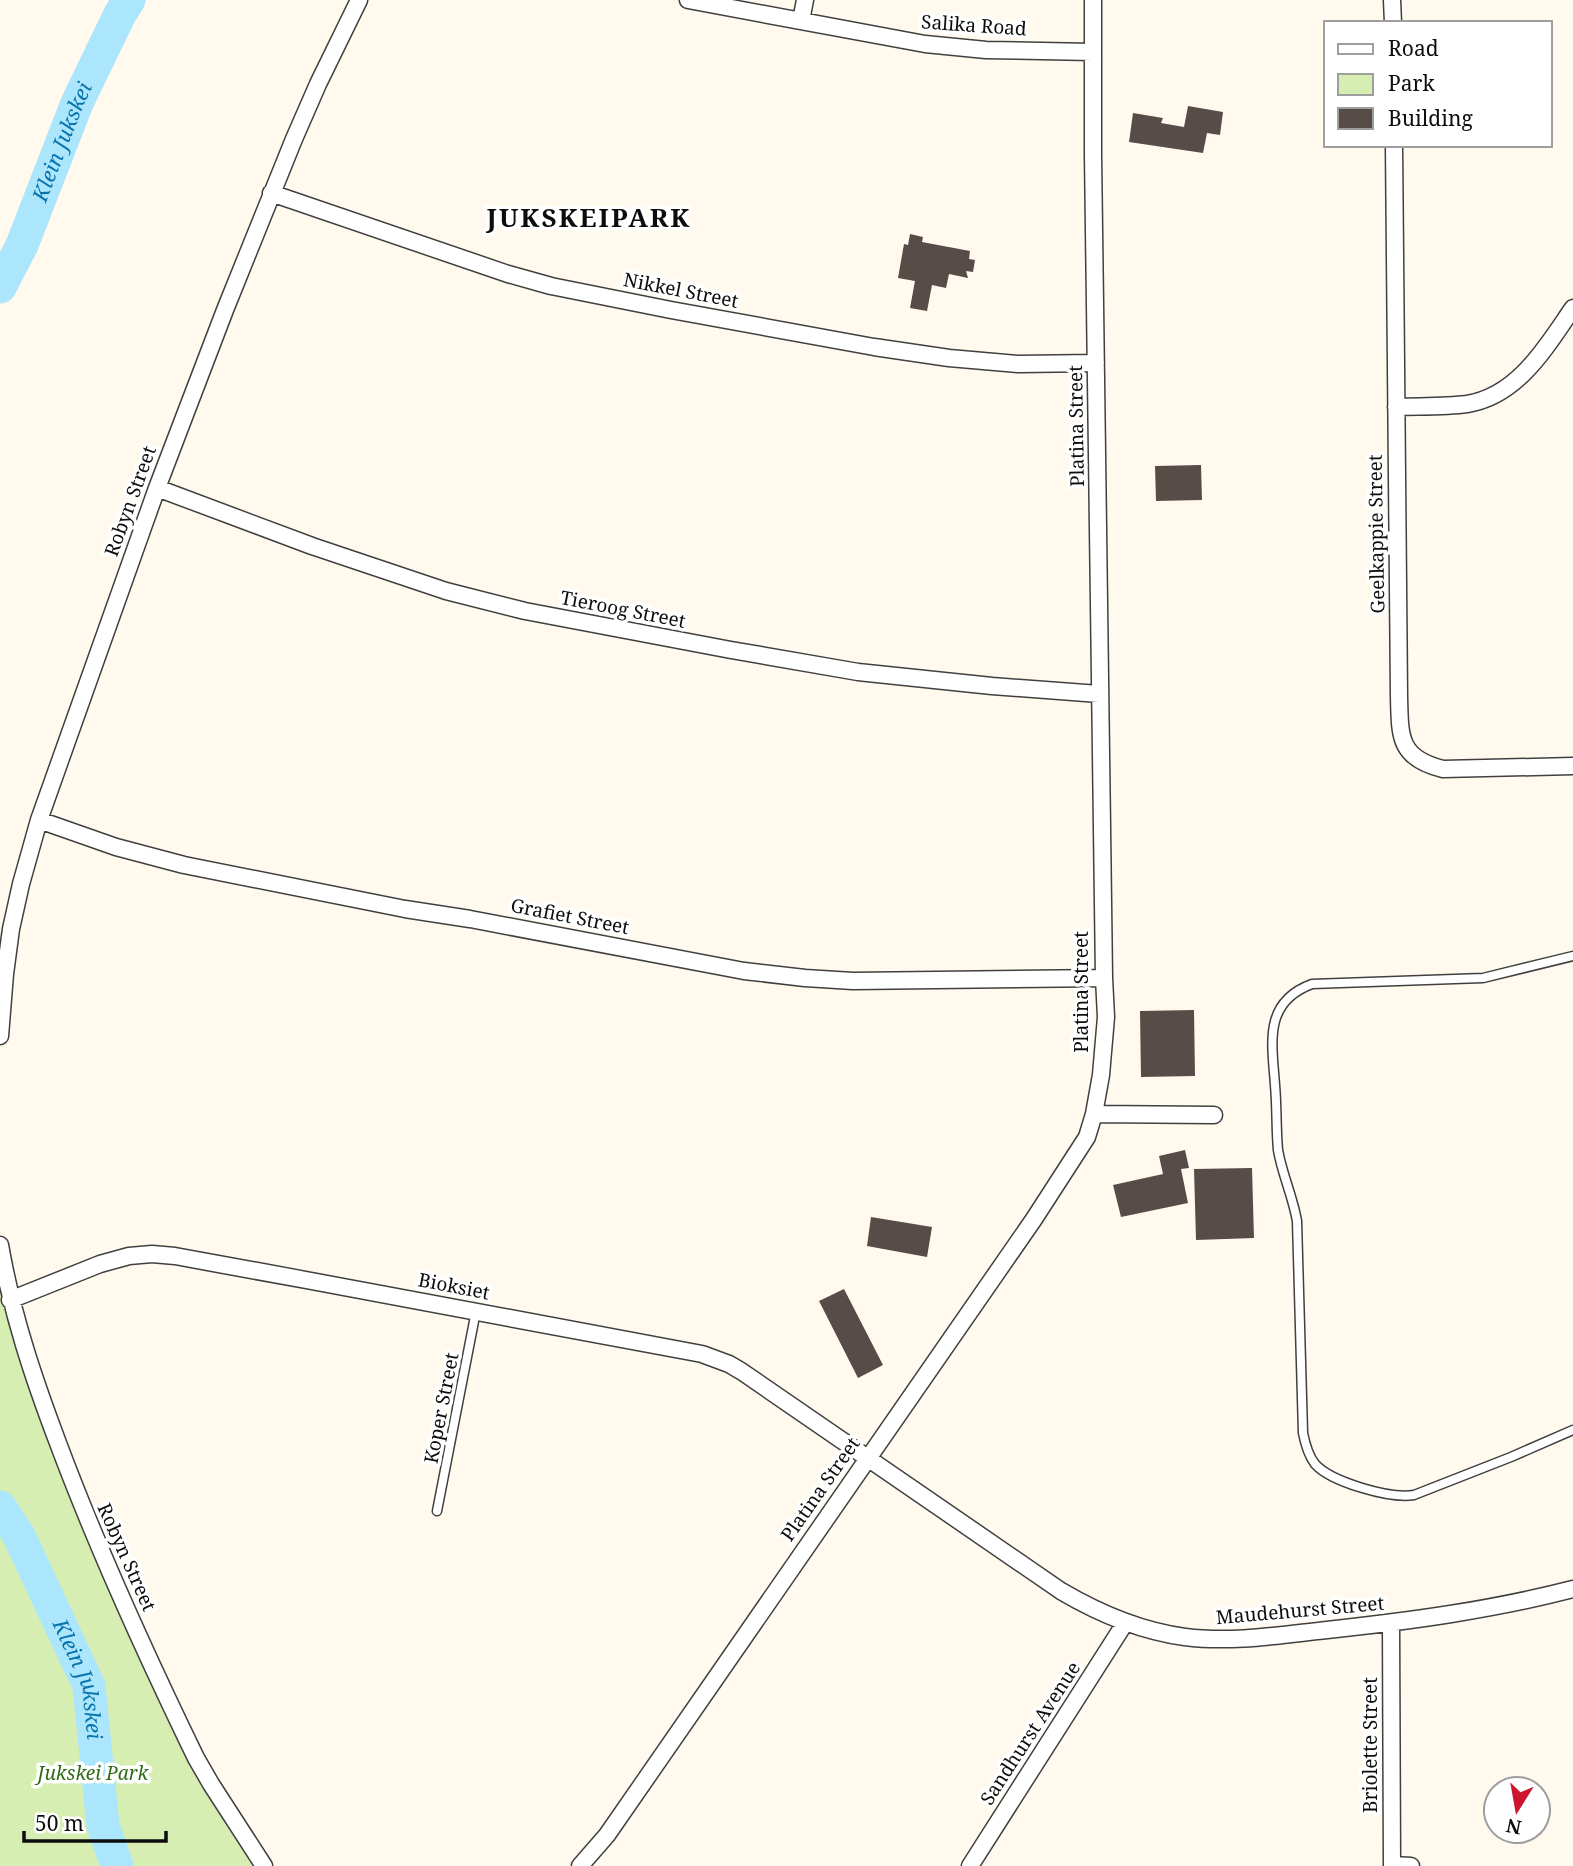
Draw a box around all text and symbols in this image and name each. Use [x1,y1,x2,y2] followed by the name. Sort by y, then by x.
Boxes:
[920,8,1028,42] street label: Salika Road
[1324,21,1552,147] legend
[1388,34,1439,62] text: Road
[1388,69,1435,97] text: Park
[25,77,98,206] water label: Klein Jukskei
[1388,104,1473,132] text: Building
[486,199,691,235] district label: JUKSKEIPARK
[621,266,741,314] street label: Nikkel Street
[1062,365,1090,487] street label: Platina Street
[98,442,162,560] street label: Robyn Street
[1362,454,1390,614] street label: Geelkappie Street
[558,584,688,634] street label: Tieroog Street
[509,892,632,940] street label: Grafiet Street
[1068,931,1094,1053] street label: Platina Street
[416,1266,492,1306] street label: Bioksiet
[417,1350,465,1466] street label: Koper Street
[774,1431,866,1546] street label: Platina Street
[92,1499,163,1615] street label: Robyn Street
[1215,1590,1385,1630] street label: Maudehurst Street
[46,1613,109,1741] water label: Klein Jukskei
[974,1656,1086,1810] street label: Sandhurst Avenue
[1357,1677,1383,1813] street label: Briolette Street
[35,1760,150,1786] park label: Jukskei Park
[1482,1775,1552,1845] north arrow
[24,1800,166,1844] scale bar
[35,1809,84,1837] text: 50 m
[1504,1812,1524,1841] text: N

